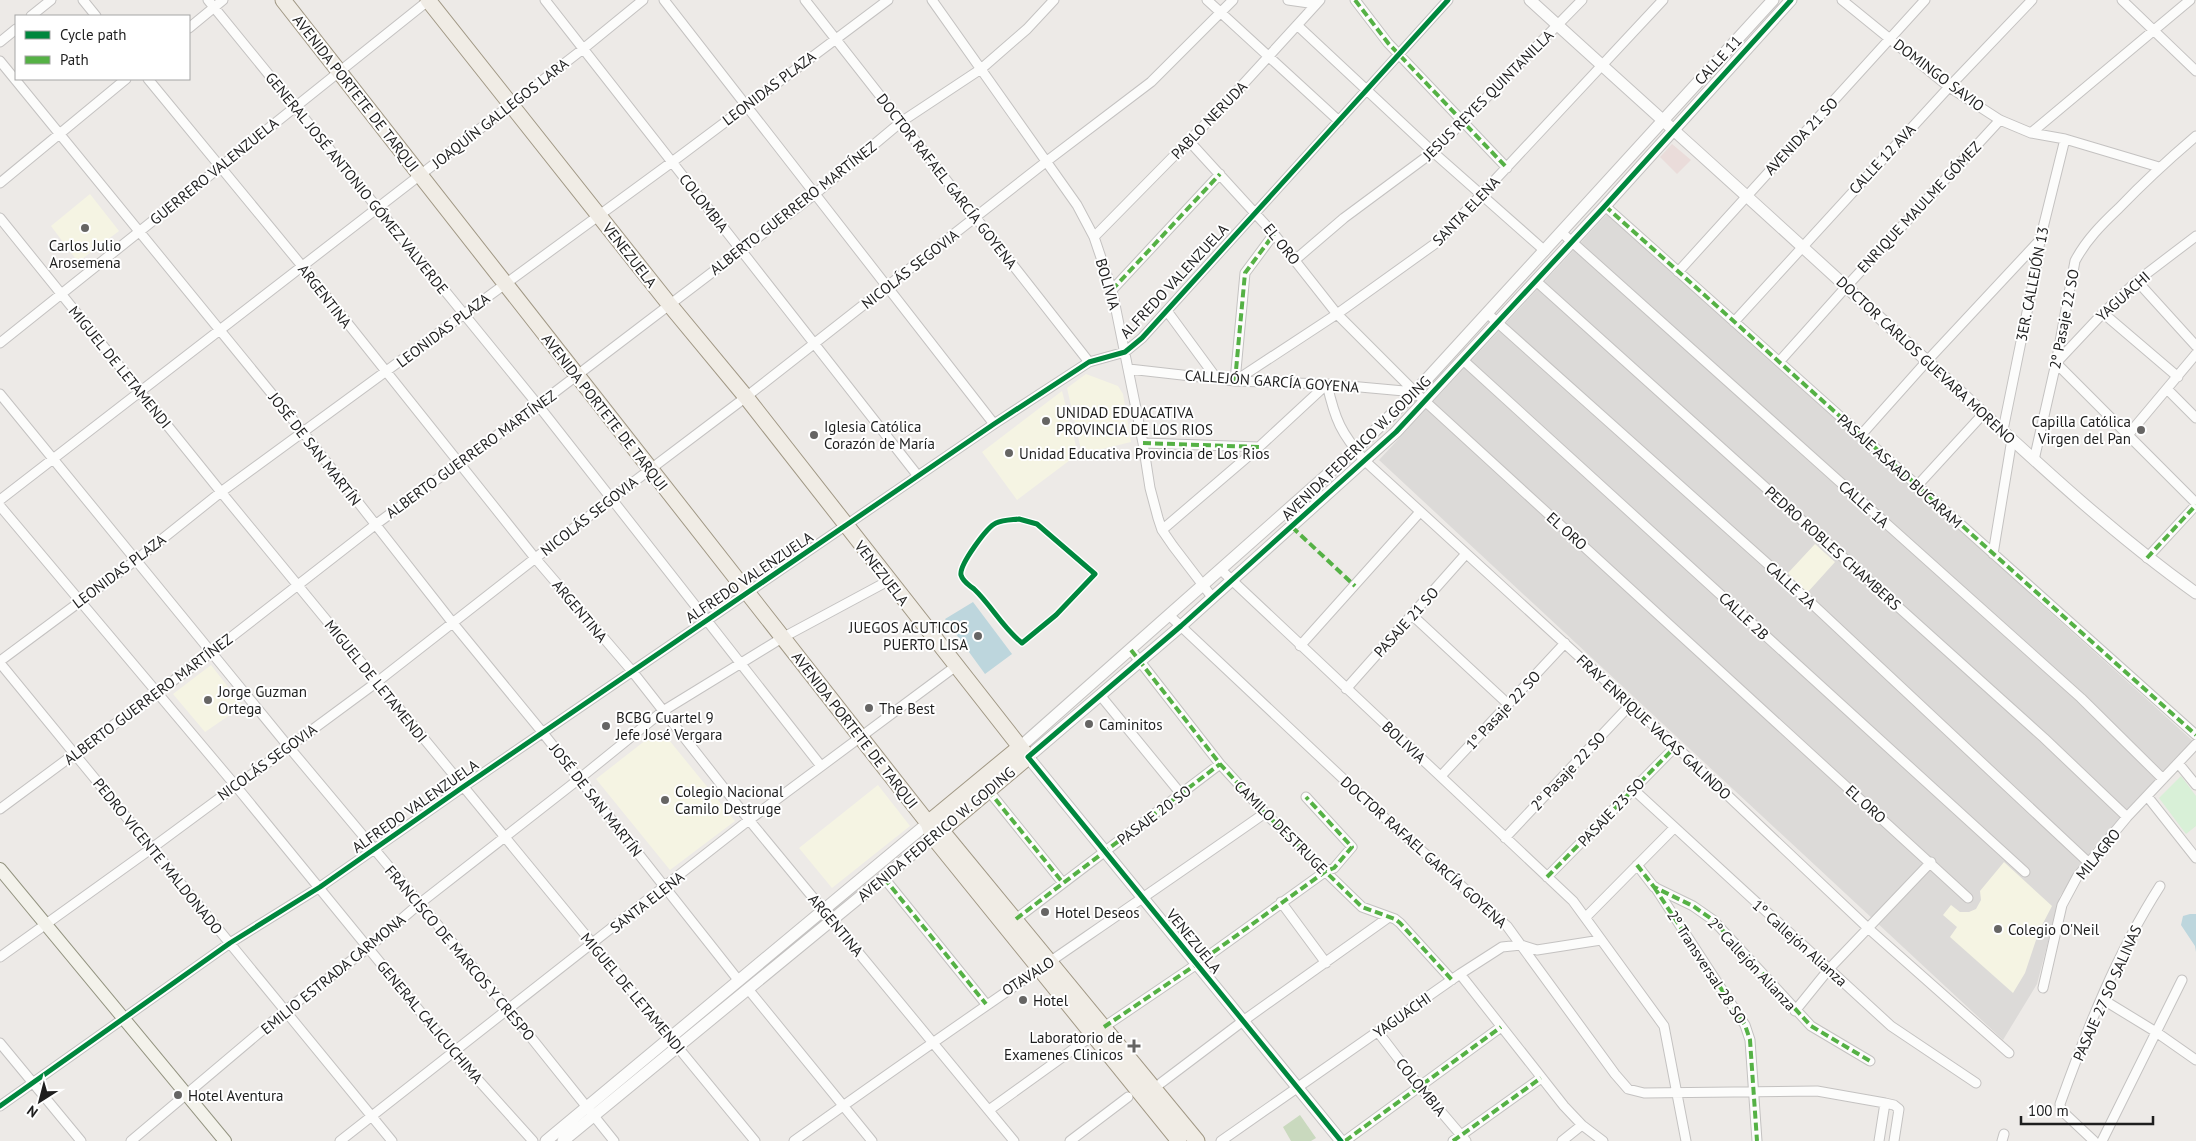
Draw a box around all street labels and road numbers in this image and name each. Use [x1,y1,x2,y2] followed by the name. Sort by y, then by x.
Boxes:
[289,11,423,175] street label: AVENIDA PORTETE DE TARQUI
[1418,26,1557,165] street label: JESUS REYES QUINTANILLA
[1690,31,1746,89] street label: CALLE 11
[1890,35,1988,115] street label: DOMINGO SAVIO
[718,47,820,129] street label: LEONIDAS PLAZA
[427,54,572,173] street label: JOAQUÍN GALLEGOS LARA
[262,68,452,298] street label: GENERAL JOSÉ ANTONIO GÓMEZ VALVERDE
[1167,77,1251,163] street label: PABLO NERUDA
[873,89,1022,273] street label: DOCTOR RAFAEL GARCÍA GOYENA
[1760,93,1842,179] street label: AVENIDA 21 SO
[146,113,282,229] street label: GUERRERO VALENZUELA
[1845,120,1919,198] street label: CALLE 12 AVA
[706,137,880,279] street label: ALBERTO GUERRERO MARTÍNEZ
[1853,137,1985,277] street label: ENRIQUE MAULME GÓMEZ
[675,170,733,236] street label: COLOMBIA
[1428,172,1504,250] street label: SANTA ELENA
[598,218,661,291] street label: VENEZUELA
[1260,219,1304,269] street label: EL ORO
[1116,220,1232,342] street label: ALFREDO VALENZUELA
[858,225,963,313] street label: NICOLÁS SEGOVIA
[2012,225,2052,343] street label: 3ER. CALLEJÓN 13
[1092,256,1124,312] street label: BOLIVIA
[294,260,356,332] street label: ARGENTINA
[2045,267,2083,371] street label: 2º Pasaje 22 SO
[2092,267,2154,325] street label: YAGUACHI
[1833,272,2019,448] street label: DOCTOR CARLOS GUEVARA MORENO
[392,289,494,371] street label: LEONIDAS PLAZA
[65,302,175,432] street label: MIGUEL DE LETAMENDI
[538,330,672,494] street label: AVENIDA PORTETE DE TARQUI
[1184,365,1360,397] street label: CALLEJÓN GARCÍA GOYENA
[1277,372,1435,524] street label: AVENIDA FEDERICO W. GODING
[382,386,560,522] street label: ALBERTO GUERRERO MARTÍNEZ
[264,388,365,510] street label: JOSÉ DE SAN MARTÍN
[1834,410,1966,532] street label: PASAJE ASAAD BUCARAM
[537,472,642,560] street label: NICOLÁS SEGOVIA
[1835,476,1893,532] street label: CALLE 1A
[1761,482,1905,614] street label: PEDRO ROBLES CHAMBERS
[1543,508,1591,554] street label: EL ORO
[682,527,817,627] street label: ALFREDO VALENZUELA
[68,530,170,612] street label: LEONIDAS PLAZA
[850,536,913,609] street label: VENEZUELA
[1762,557,1820,613] street label: CALLE 2A
[548,576,612,646] street label: ARGENTINA
[1370,583,1442,661] street label: PASAJE 21 SO
[1715,588,1773,644] street label: CALLE 2B
[321,616,431,746] street label: MIGUEL DE LETAMENDI
[60,629,236,769] street label: ALBERTO GUERRERO MARTÍNEZ
[788,648,922,812] street label: AVENIDA PORTETE DE TARQUI
[1573,650,1735,804] street label: FRAY ENRIQUE VACAS GALINDO
[1461,666,1545,754] street label: 1º Pasaje 22 SO
[1378,717,1430,767] street label: BOLIVIA
[214,719,321,804] street label: NICOLÁS SEGOVIA
[1526,727,1610,815] street label: 2º Pasaje 22 SO
[545,739,646,861] street label: JOSÉ DE SAN MARTÍN
[348,755,482,857] street label: ALFREDO VALENZUELA
[853,762,1019,906] street label: AVENIDA FEDERICO W. GODING
[1337,772,1511,932] street label: DOCTOR RAFAEL GARCÍA GOYENA
[89,774,227,938] street label: PEDRO VICENTE MALDONADO
[1574,774,1648,850] street label: PASAJE 23 SO
[1230,776,1332,878] street label: CAMILO DESTRUGE
[1113,781,1195,849] street label: PASAJE 20 SO
[1842,781,1890,827] street label: EL ORO
[2072,825,2124,883] street label: MILAGRO
[381,861,539,1045] street label: FRANCISCO DE MARCOS Y CRESPO
[606,867,688,937] street label: SANTA ELENA
[804,890,868,960] street label: ARGENTINA
[1749,895,1851,991] street label: 1º Callejón Alianza
[1162,904,1226,977] street label: VENEZUELA
[1663,906,1751,1028] street label: 2º Transversal 28 SO
[257,910,409,1038] street label: EMILIO ESTRADA CARMONA
[1704,913,1800,1015] street label: 2º Callejón Alianza
[2068,922,2146,1064] street label: PASAJE 27 SO SALINAS
[577,929,689,1057] street label: MIGUEL DE LETAMENDI
[998,952,1058,1000] street label: OTAVALO
[373,957,487,1088] street label: GENERAL CALICUCHIMA
[1369,988,1435,1042] street label: YAGUACHI
[1392,1054,1450,1120] street label: COLOMBIA

